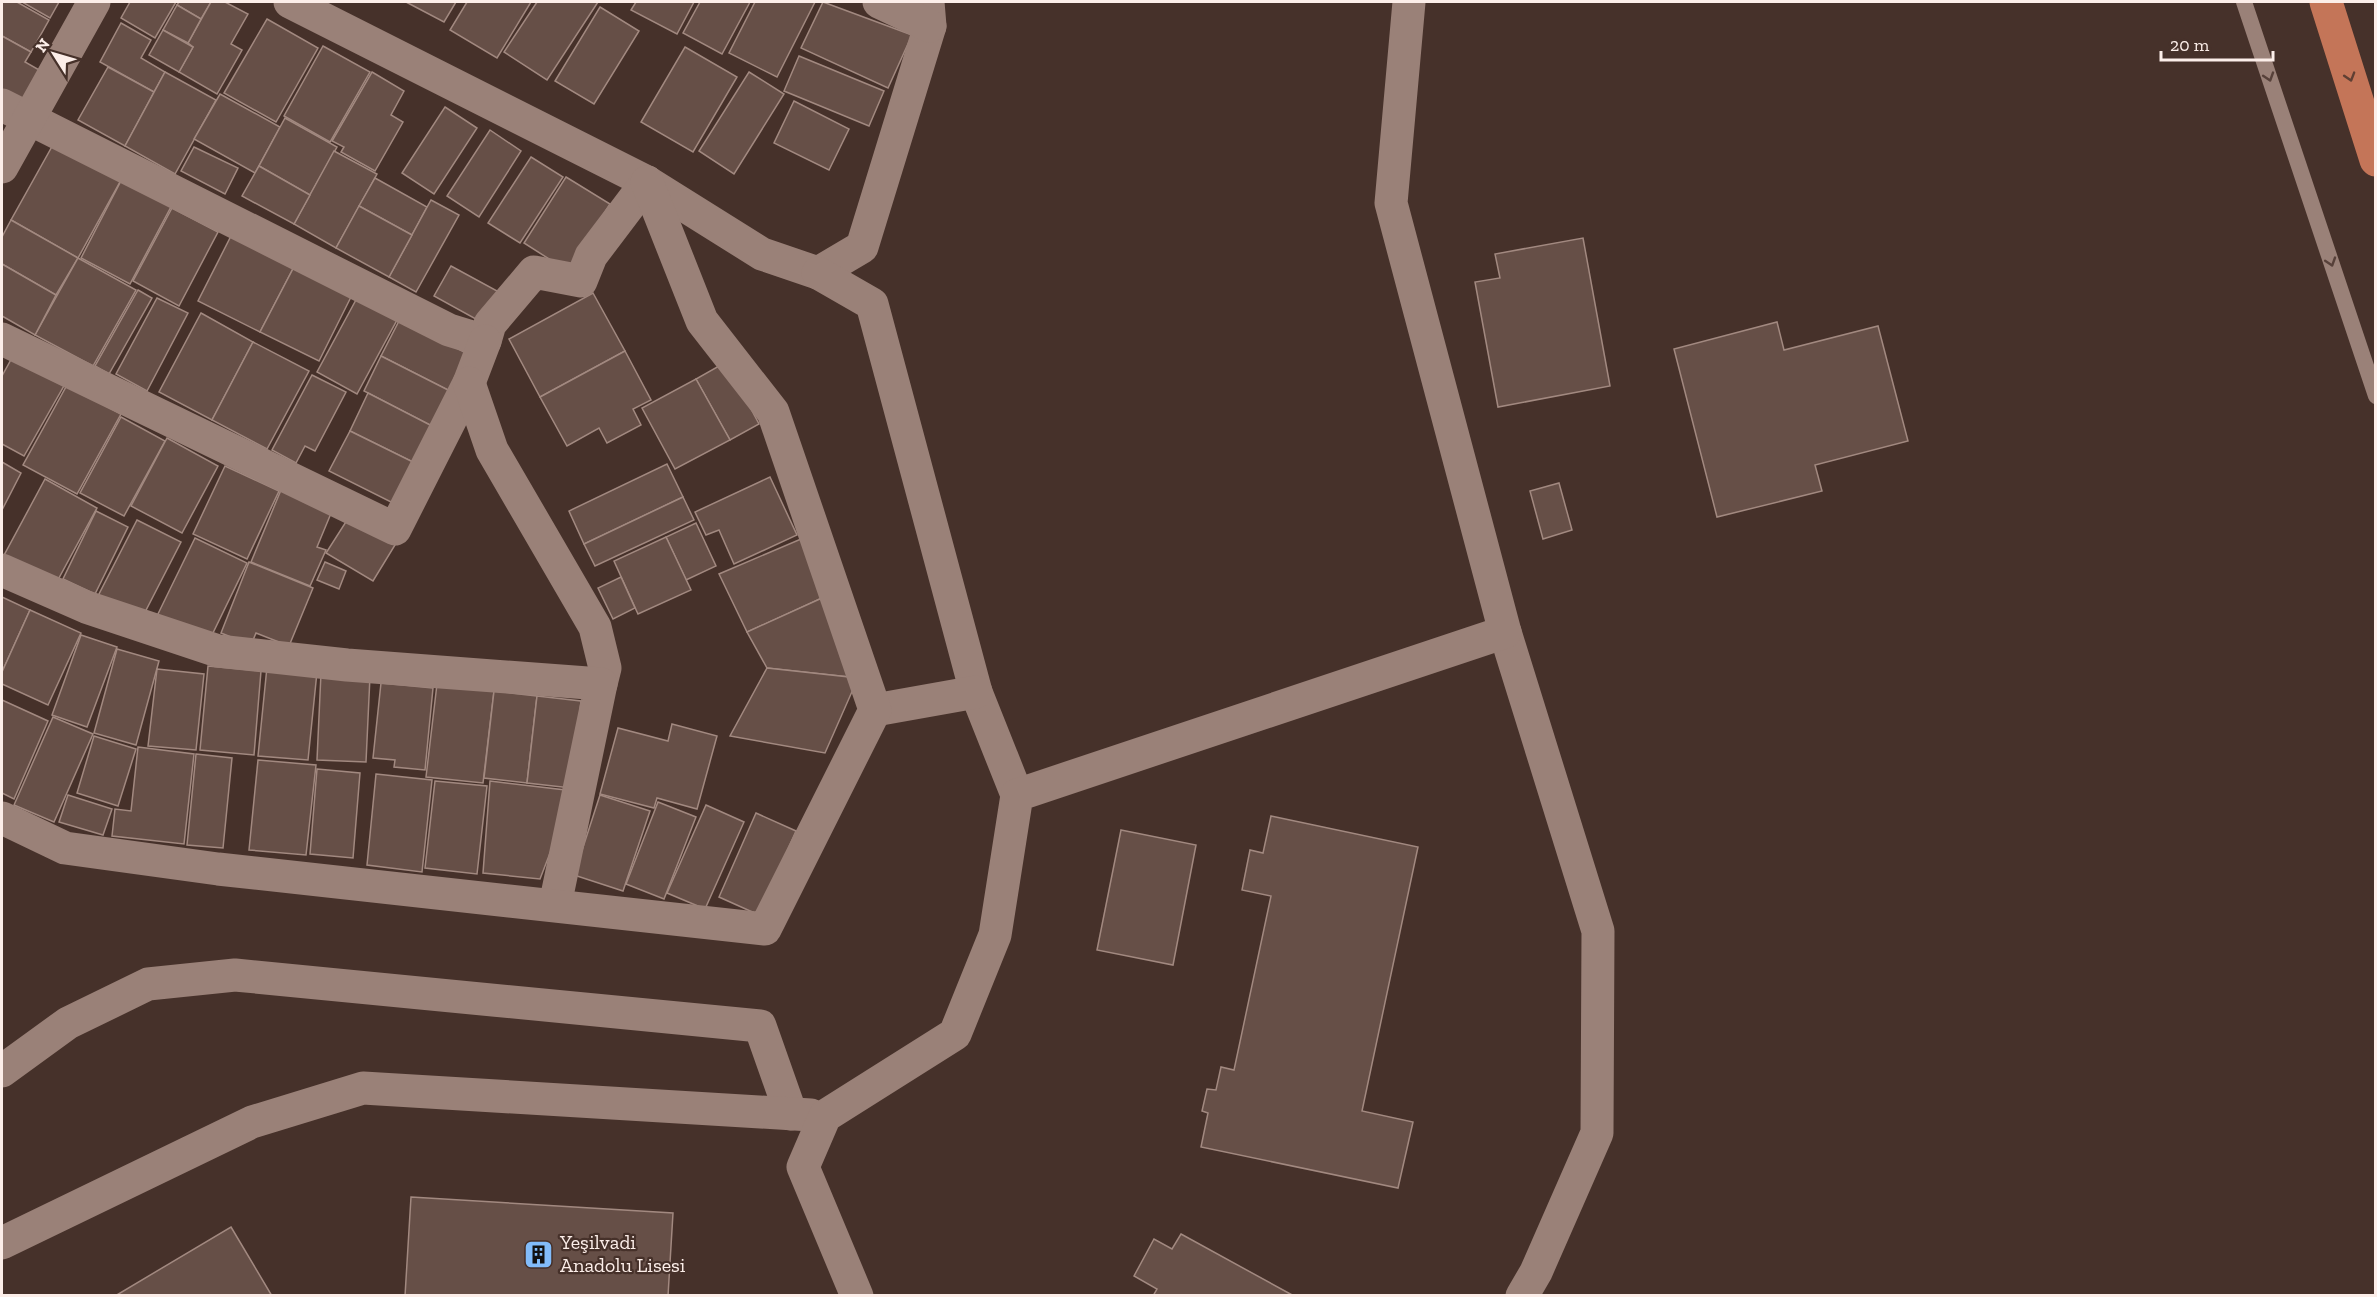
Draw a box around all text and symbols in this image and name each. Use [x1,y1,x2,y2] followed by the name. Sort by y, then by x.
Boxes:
[24,24,84,84] north arrow
[2161,24,2274,62] scale bar
[2170,34,2210,56] text: 20 m
[31,35,54,56] text: N
[2262,71,2275,82] one-way arrow
[2343,71,2355,82] one-way arrow
[2324,256,2336,267] one-way arrow
[559,1230,686,1277] place label: Yeşilvadi Anadolu Lisesi
[523,1238,555,1270] building icon: Yeşilvadi Anadolu Lisesi

